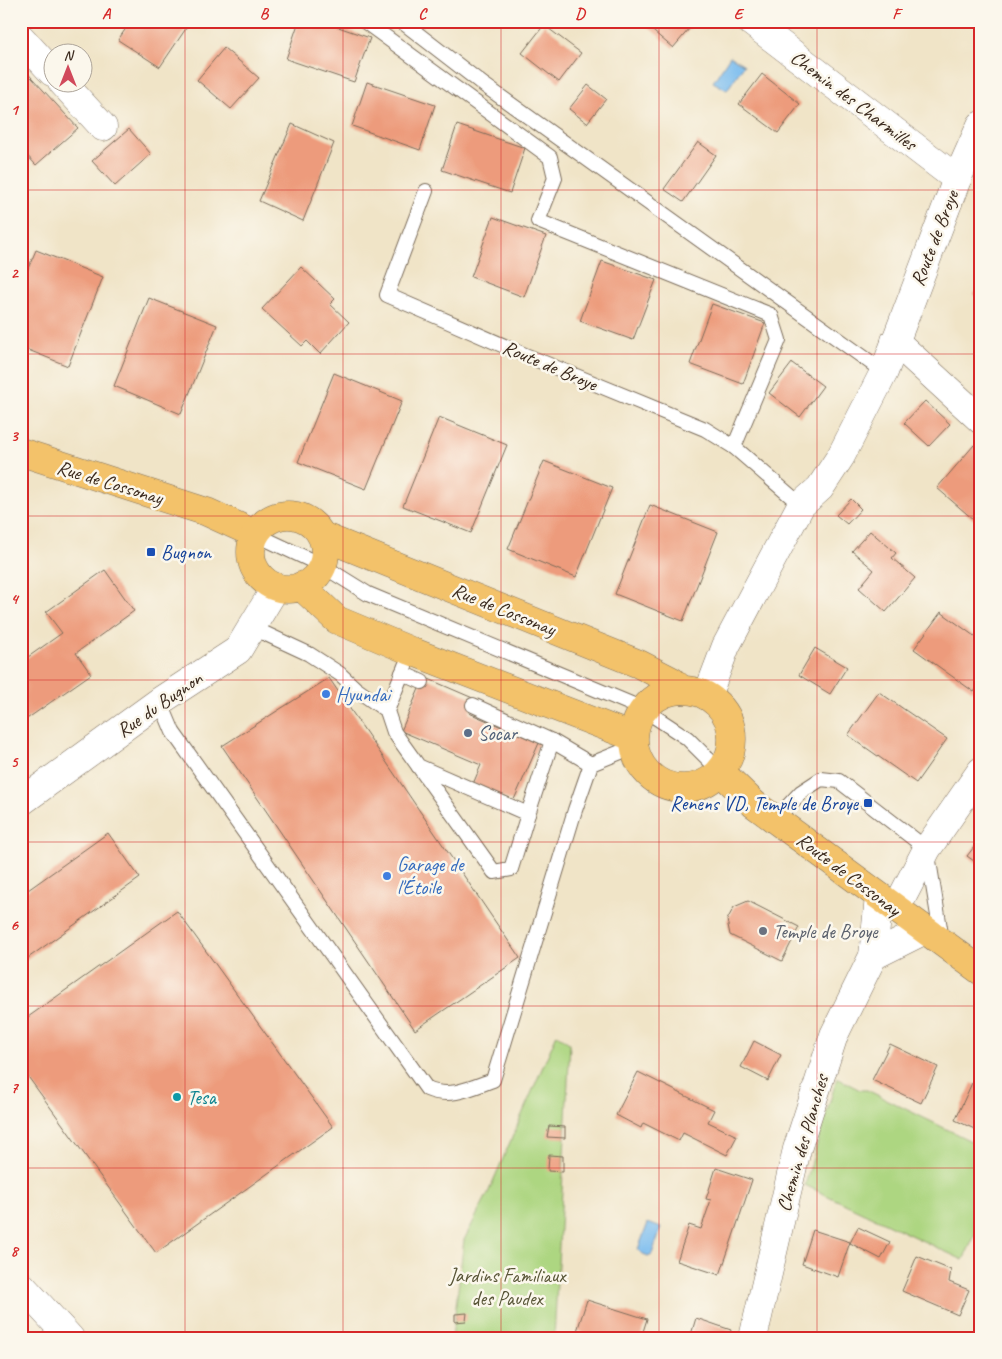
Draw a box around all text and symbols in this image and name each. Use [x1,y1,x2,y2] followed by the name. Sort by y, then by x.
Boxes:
[102,4,112,24] text: A
[260,4,270,24] text: B
[418,4,428,24] text: C
[575,4,586,24] text: D
[734,4,745,24] text: E
[892,4,903,24] text: F
[42,42,92,92] north arrow
[786,45,923,157] street label: Chemin des Charmilles
[64,47,75,64] text: N
[10,100,19,120] text: 1
[905,186,965,289] street label: Route de Broye
[10,263,19,283] text: 2
[499,334,602,397] street label: Route de Broye
[10,426,19,446] text: 3
[54,455,167,511] street label: Rue de Cossonay
[161,540,212,565] place label: Bugnon
[145,546,157,558] marker: Bugnon
[448,577,560,642] street label: Rue de Cossonay
[10,589,19,609] text: 4
[112,665,208,743] street label: Rue du Bugnon
[336,682,392,707] place label: Hyundai
[320,688,332,700] marker: Hyundai
[478,721,519,746] place label: Socar
[462,727,474,739] marker: Socar
[11,752,20,772] text: 5
[670,791,859,816] place label: Renens VD, Temple de Broye
[862,797,874,809] marker: Renens VD, Temple de Broye
[792,827,907,923] street label: Route de Cossonay
[397,852,465,900] place label: Garage de l'Étoile
[381,870,393,882] marker: Garage de l'Étoile
[10,915,19,935] text: 6
[773,919,879,944] place label: Temple de Broye
[757,925,769,937] marker: Temple de Broye
[771,1070,835,1214] street label: Chemin des Planches
[10,1078,19,1098] text: 7
[187,1085,218,1110] place label: Tesa
[171,1091,183,1103] marker: Tesa
[10,1241,19,1261] text: 8
[448,1263,567,1311] park label: Jardins Familiaux des Paudex

